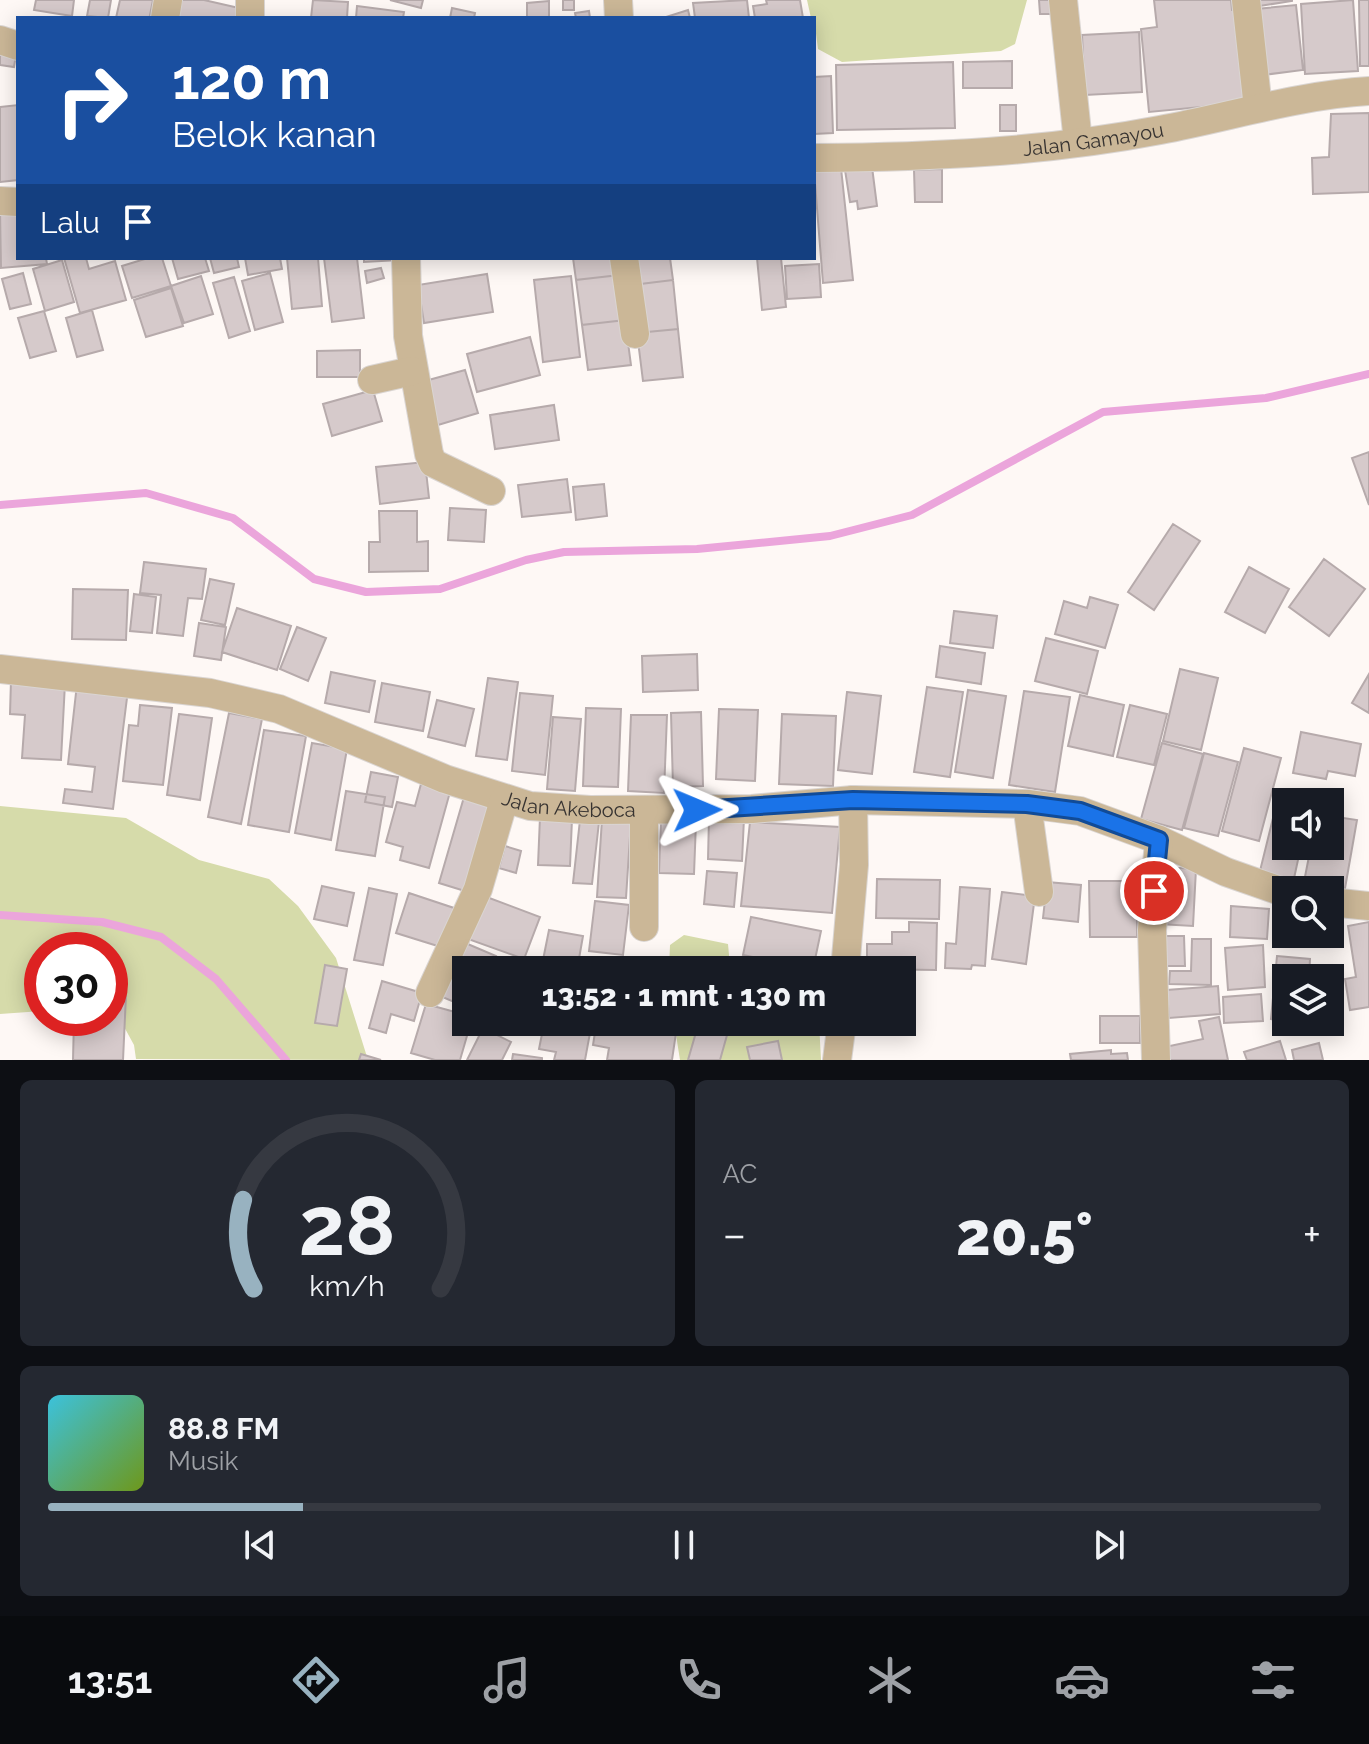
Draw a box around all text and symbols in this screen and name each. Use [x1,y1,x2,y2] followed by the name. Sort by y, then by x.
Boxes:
[172,46,331,112] text: 120 m
[40,48,144,152] icon: right
[172,113,377,155] text: Belok kanan
[1022,118,1166,161] street label: Jalan Gamayou
[116,200,160,244] icon: arrive
[40,205,100,240] text: Lalu
[655,768,739,852] position arrow
[499,786,636,822] street label: Jalan Akeboca
[1272,788,1344,1036] map controls
[1272,788,1344,860] button: sound
[1120,857,1188,925] pin
[1132,869,1176,913] icon: arrive
[1272,876,1344,948] button: search
[24,932,128,1036] speed limit sign: 30
[1272,964,1344,1036] button: layers
[542,978,826,1013] text: 13:52 · 1 mnt · 130 m
[723,1159,757,1189] text: AC
[299,1177,396,1274] text: 28
[956,1199,1093,1269] text: 20.5°
[723,1209,746,1260] text: −
[1303,1209,1321,1260] text: +
[310,1269,385,1303] text: km/h
[168,1411,279,1446] text: 88.8 FM
[168,1446,238,1476] text: Musik
[238,1523,282,1567] icon: previous
[662,1523,706,1567] icon: pause
[1087,1523,1131,1567] icon: next
[288,1652,344,1708] icon: directions
[479,1652,535,1708] icon: music
[671,1652,727,1708] icon: phone
[862,1652,918,1708] icon: climate
[1054,1652,1110,1708] icon: car
[1245,1652,1301,1708] icon: filters
[68,1659,152,1701] text: 13:51

